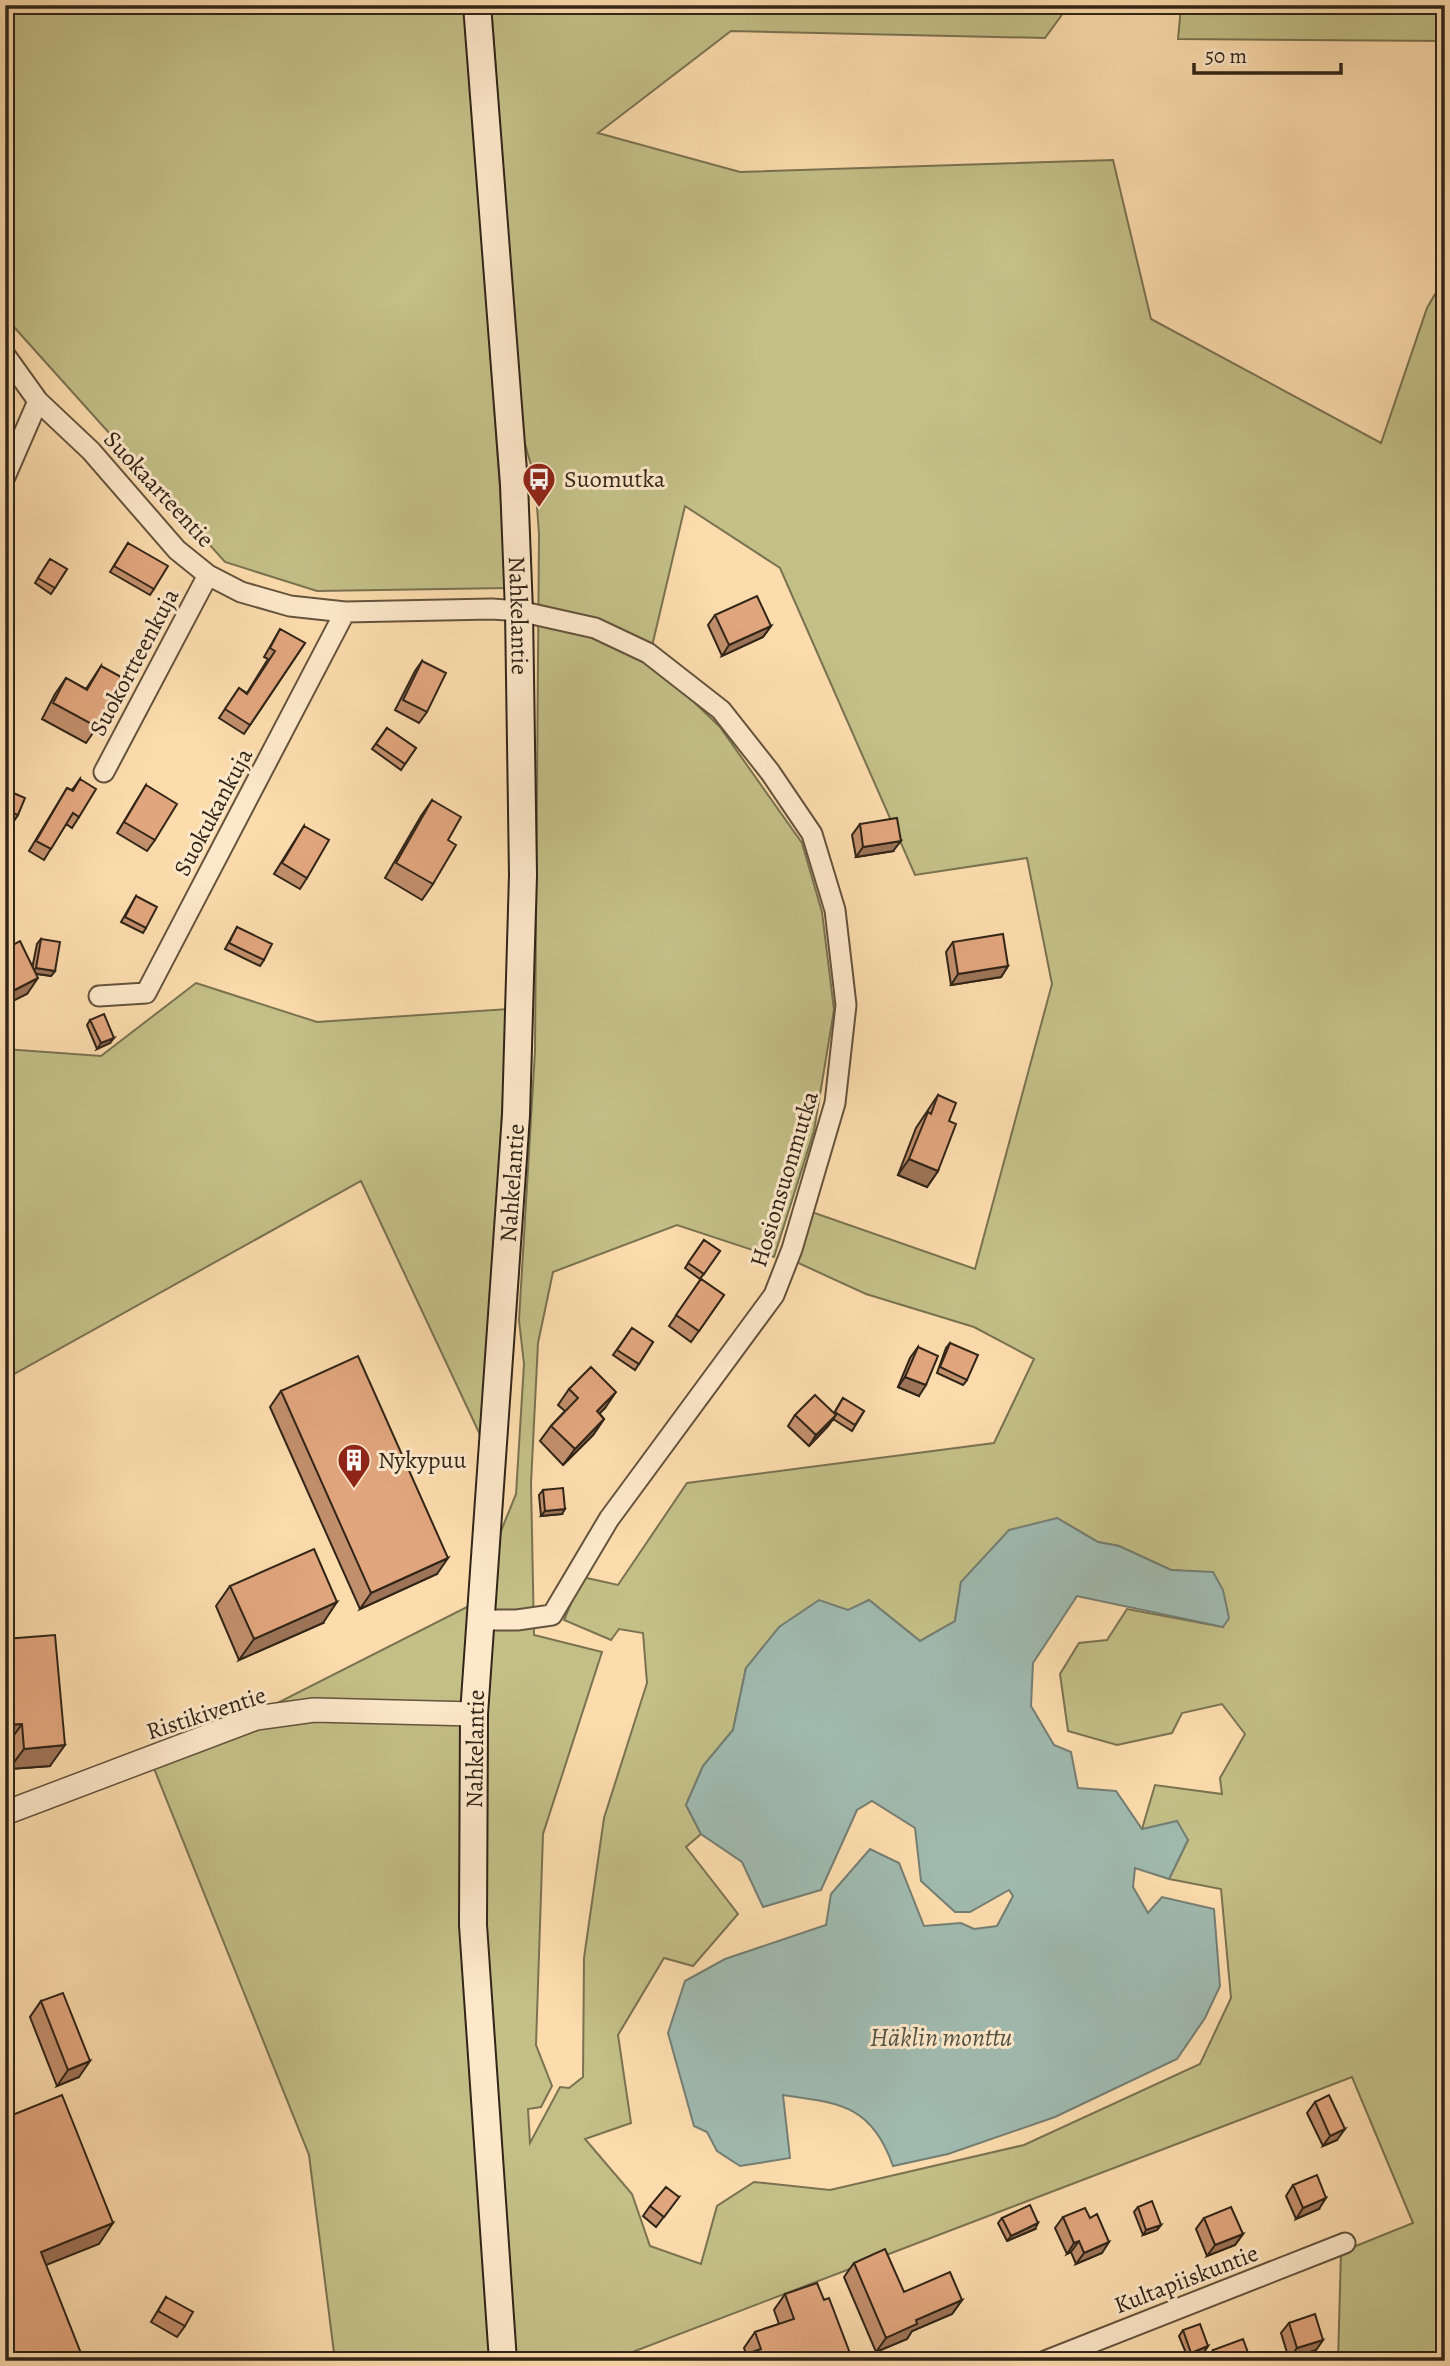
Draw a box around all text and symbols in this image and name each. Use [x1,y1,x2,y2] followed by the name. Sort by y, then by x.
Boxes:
[1194,32,1342,76] scale bar
[1205,42,1247,70] text: 50 m
[97,424,221,554] street label: Suokaarteentie
[520,460,558,509] bus stop icon: Suomutka
[564,463,666,495] place label: Suomutka
[501,556,536,675] street label: Nahkelantie
[82,582,187,741] street label: Suokortteenkuja
[166,742,260,882] street label: Suokukankuja
[742,1086,826,1271] street label: Hosionsuonmutka
[492,1123,532,1243] street label: Nahkelantie
[335,1441,373,1490] building icon: Nykypuu
[378,1444,467,1476] place label: Nykypuu
[142,1679,270,1747] street label: Ristikiventie
[458,1689,492,1809] street label: Nahkelantie
[870,2020,1013,2055] water label: Häklin monttu
[1109,2237,1263,2321] street label: Kultapiiskuntie

